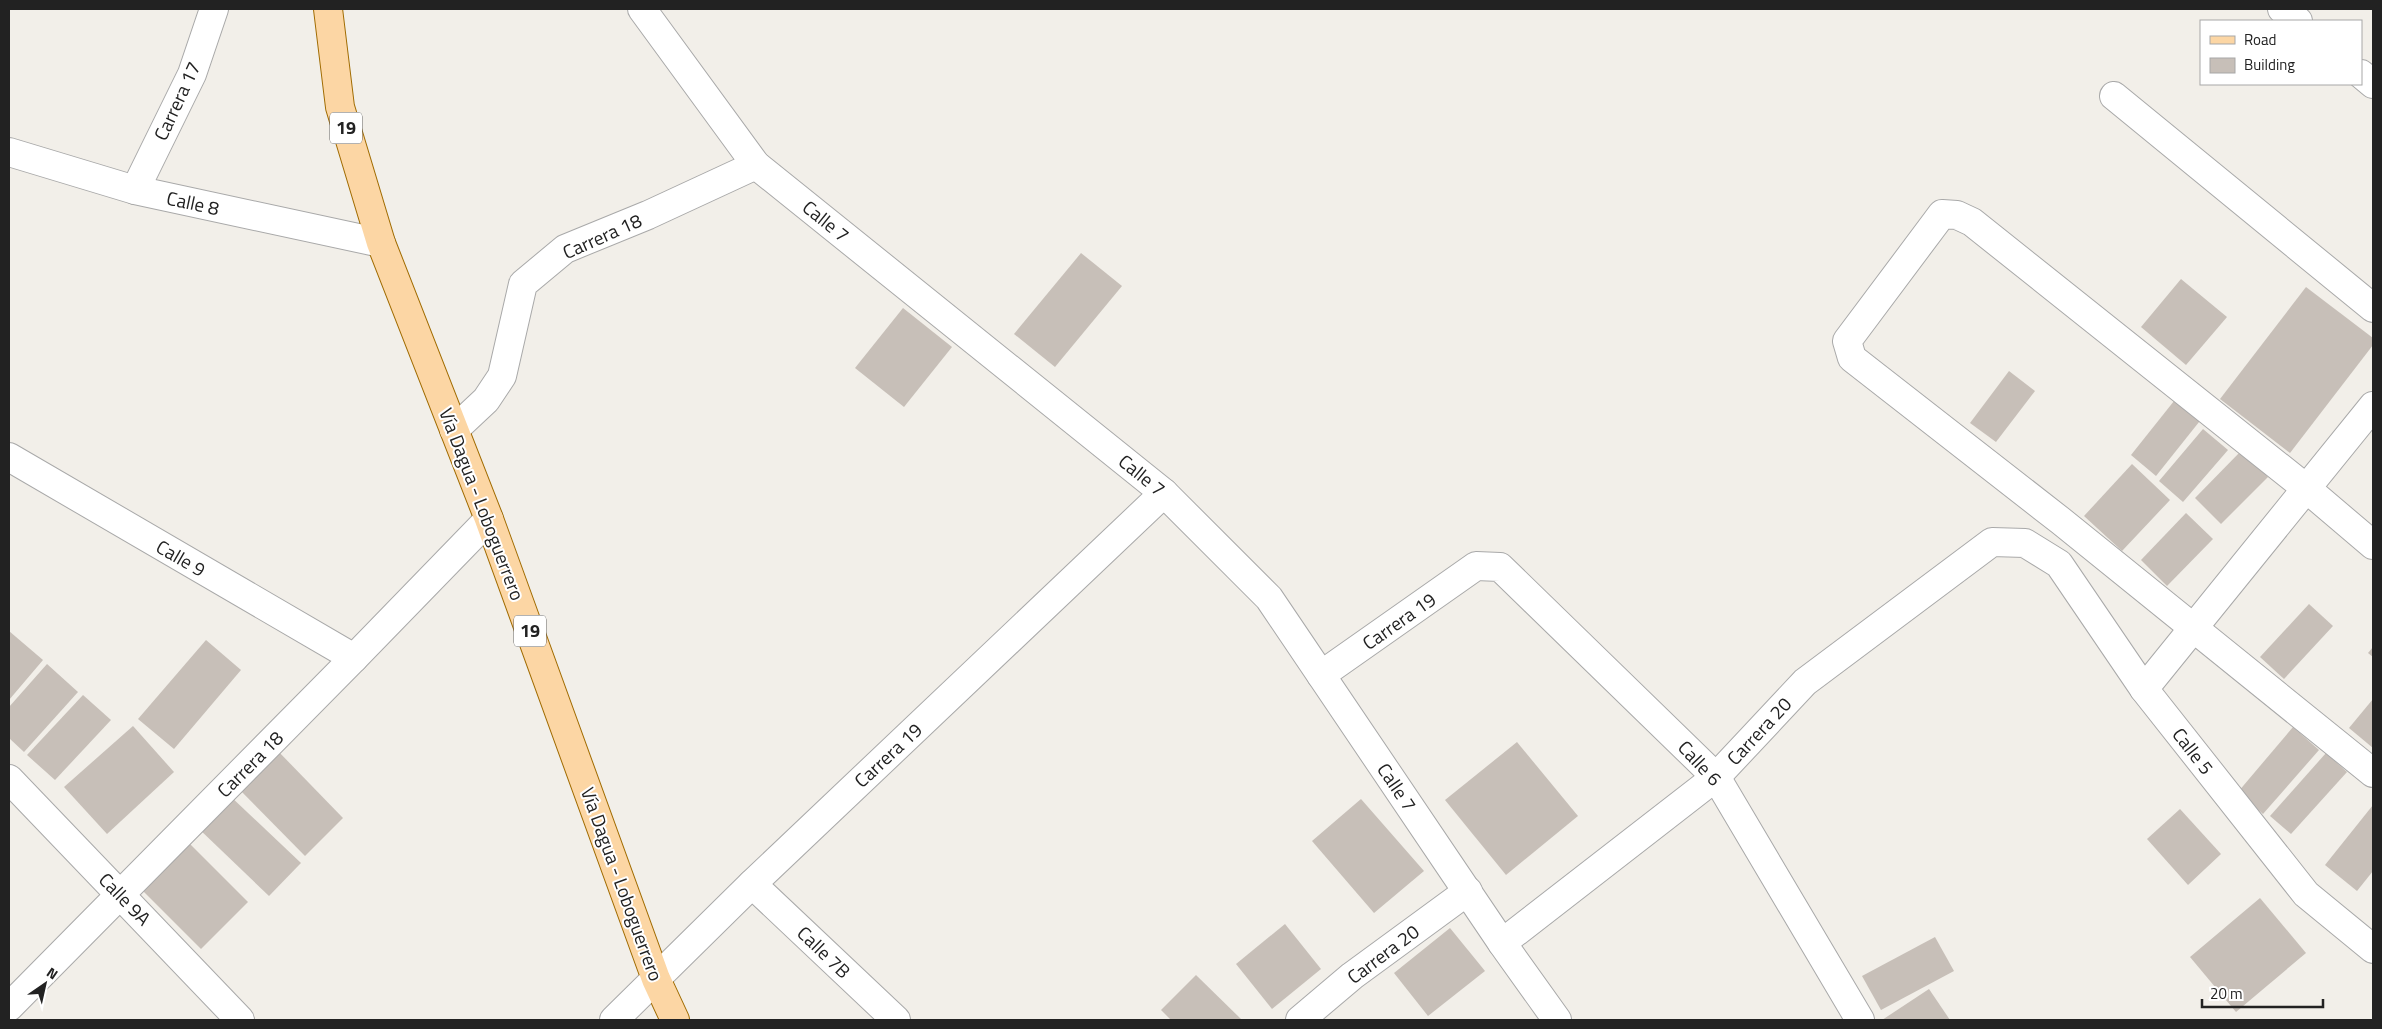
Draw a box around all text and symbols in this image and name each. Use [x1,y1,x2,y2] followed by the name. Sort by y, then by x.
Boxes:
[2200,20,2362,85] legend
[2244,28,2276,51] text: Road
[2244,53,2295,76] text: Building
[146,57,207,145] street label: Carrera 17
[330,112,362,144] road number: 19
[164,183,222,222] street label: Calle 8
[797,193,856,249] street label: Calle 7
[558,205,646,266] street label: Carrera 18
[432,403,533,604] street label: Vía Dagua - Loboguerrero
[1113,447,1172,503] street label: Calle 7
[151,532,211,583] street label: Calle 9
[1356,585,1441,657] street label: Carrera 19
[514,616,546,646] road number: 19
[1719,690,1798,771] street label: Carrera 20
[847,715,928,794] street label: Carrera 19
[2166,721,2221,781] street label: Calle 5
[210,723,290,804] street label: Carrera 18
[1672,733,1729,792] street label: Calle 6
[1371,757,1424,817] street label: Calle 7
[574,783,671,985] street label: Vía Dagua - Loboguerrero
[93,865,158,932] street label: Calle 9A
[1340,917,1425,990] street label: Carrera 20
[791,919,858,985] street label: Calle 7B
[20,959,70,1009] north arrow
[43,961,62,984] text: N
[2202,976,2323,1008] scale bar
[2210,982,2243,1005] text: 20 m

